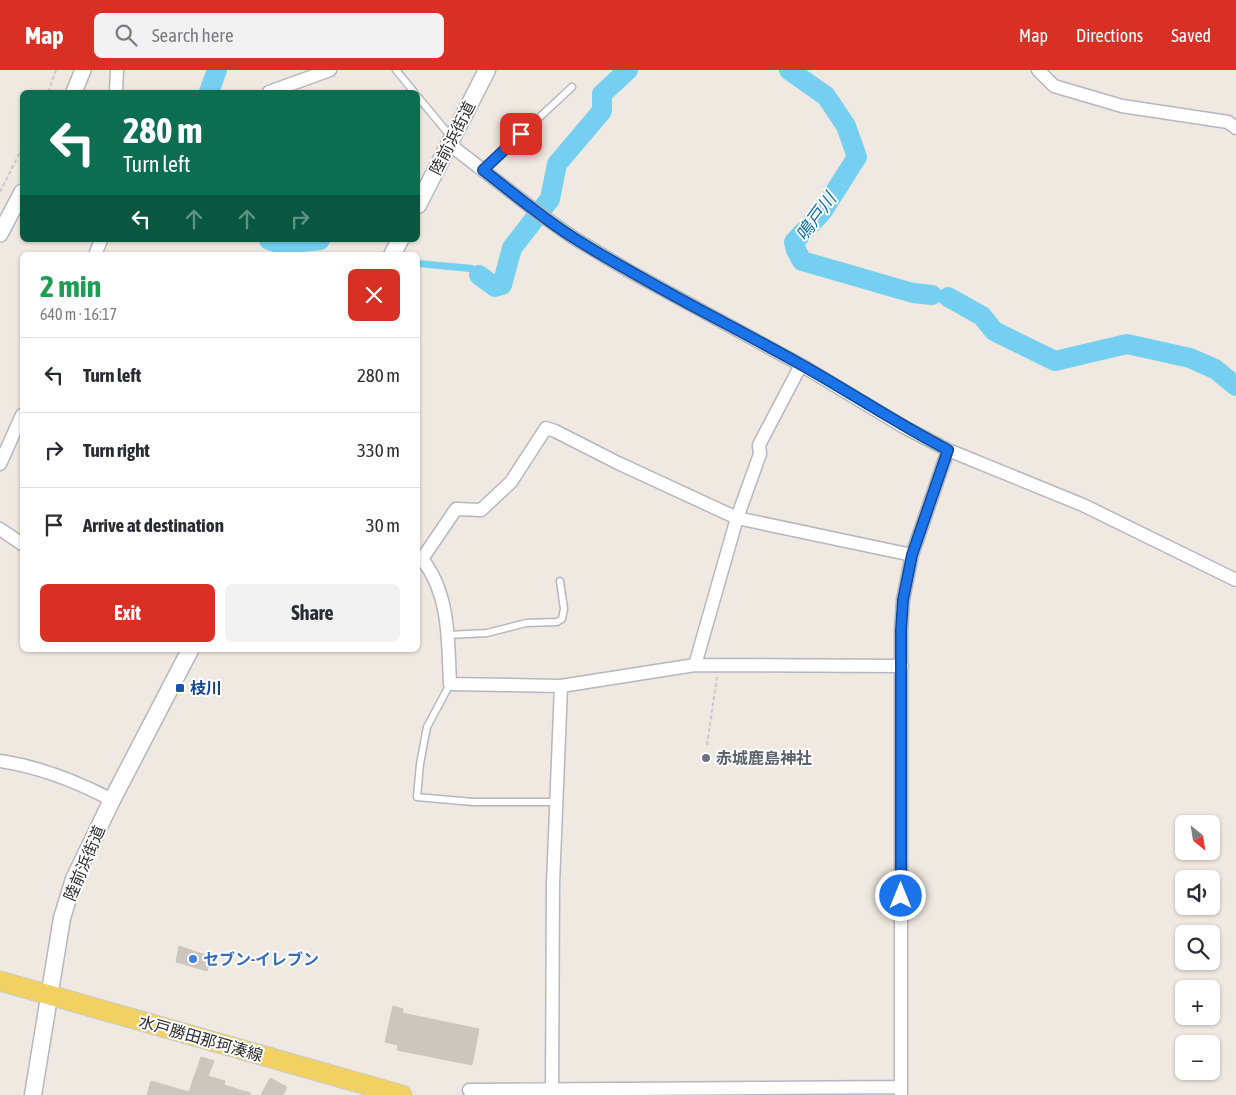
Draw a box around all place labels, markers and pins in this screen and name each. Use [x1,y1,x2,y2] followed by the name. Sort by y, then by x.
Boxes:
[500,113,542,155] pin
[190,679,222,697] place label: 枝川
[174,682,186,694] marker: 枝川
[716,749,812,767] place label: 赤城鹿島神社
[700,752,712,764] marker: 赤城鹿島神社
[203,950,319,968] place label: セブン-イレブン
[187,953,199,965] marker: セブン-イレブン

